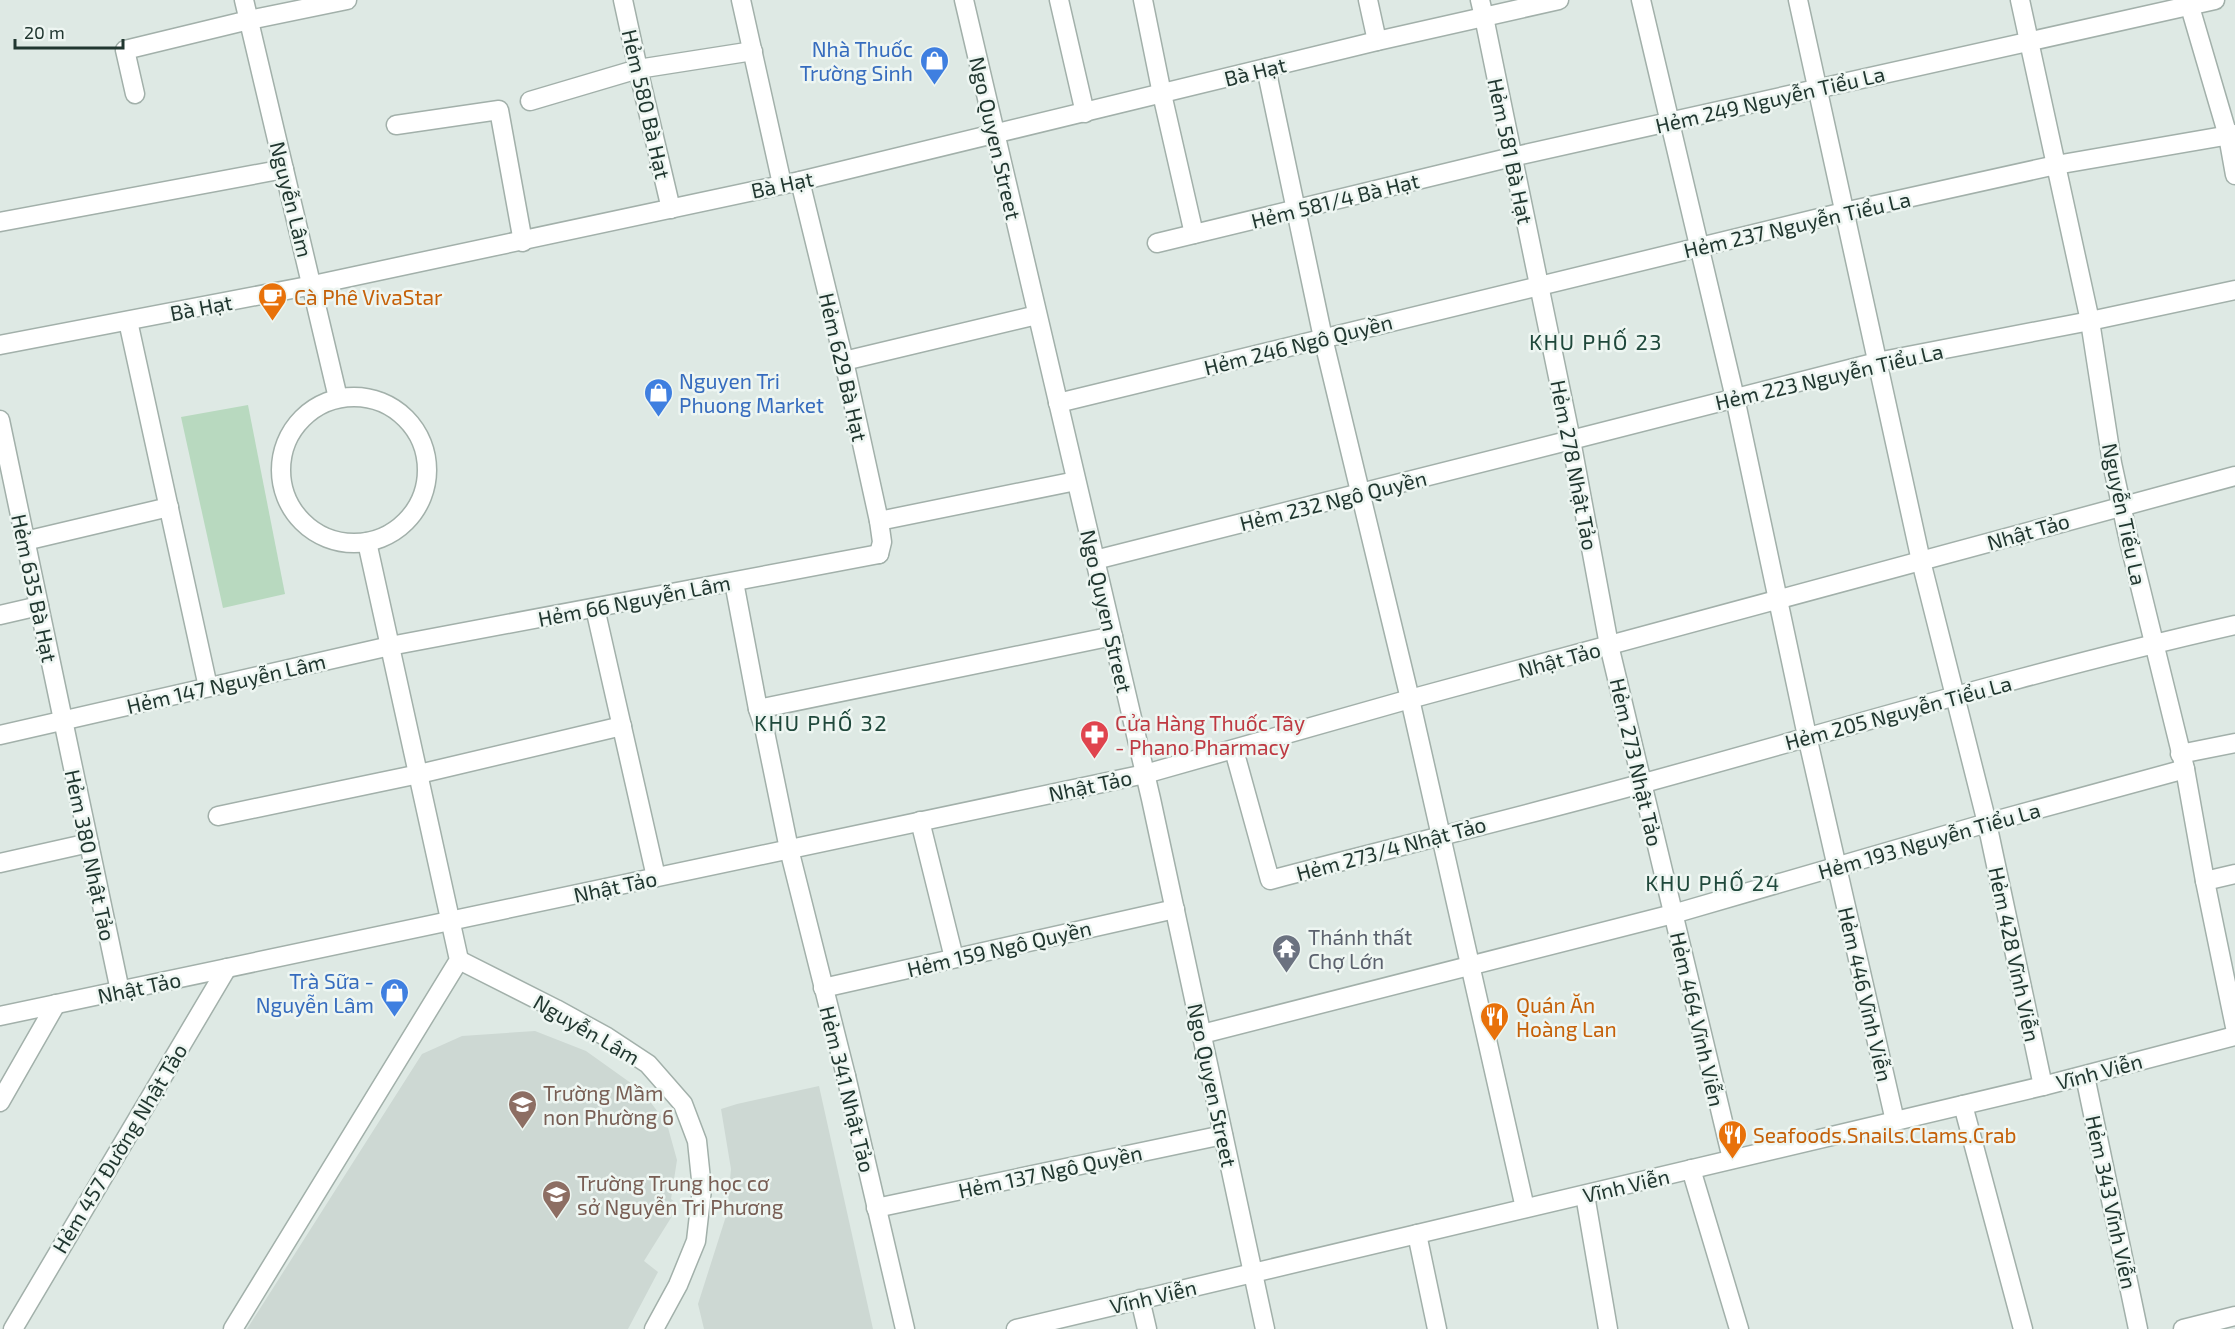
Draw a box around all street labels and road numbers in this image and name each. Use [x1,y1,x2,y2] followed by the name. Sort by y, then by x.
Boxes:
[618,27,676,181] street label: Hẻm 580 Bà Hạt
[1222,51,1288,91] street label: Bà Hạt
[964,54,1027,222] street label: Ngo Quyen Street
[1653,60,1887,138] street label: Hẻm 249 Nguyễn Tiểu La
[1483,76,1539,226] street label: Hẻm 581 Bà Hạt
[266,139,318,259] street label: Nguyễn Lâm
[749,165,815,203] street label: Bà Hạt
[1249,167,1421,233] street label: Hẻm 581/4 Bà Hạt
[1681,186,1913,262] street label: Hẻm 237 Nguyễn Tiểu La
[168,289,234,325] street label: Bà Hạt
[815,290,873,444] street label: Hẻm 629 Bà Hạt
[1201,308,1395,380] street label: Hẻm 246 Ngô Quyền
[1713,338,1945,414] street label: Hẻm 223 Nguyễn Tiểu La
[1546,378,1604,552] street label: Hẻm 278 Nhật Tảo
[2098,441,2152,587] street label: Nguyễn Tiểu La
[1237,465,1429,536] street label: Hẻm 232 Ngô Quyền
[1984,507,2072,555] street label: Nhật Tảo
[7,512,63,664] street label: Hẻm 635 Bà Hạt
[1075,527,1138,695] street label: Ngo Quyen Street
[536,569,732,631] street label: Hẻm 66 Nguyễn Lâm
[1515,636,1603,682] street label: Nhật Tảo
[124,648,328,718] street label: Hẻm 147 Nguyễn Lâm
[1782,670,2014,754] street label: Hẻm 205 Nguyễn Tiểu La
[1606,676,1668,848] street label: Hẻm 273 Nhật Tảo
[1046,764,1134,806] street label: Nhật Tảo
[61,767,121,943] street label: Hẻm 380 Nhật Tảo
[1815,796,2043,884] street label: Hẻm 193 Nguyễn Tiểu La
[1293,811,1489,885] street label: Hẻm 273/4 Nhật Tảo
[1984,864,2046,1044] street label: Hẻm 428 Vĩnh Viễn
[571,865,659,907] street label: Nhật Tảo
[1834,904,1898,1084] street label: Hẻm 446 Vĩnh Viễn
[904,915,1094,982] street label: Hẻm 159 Ngô Quyền
[1666,929,1730,1109] street label: Hẻm 464 Vĩnh Viễn
[95,966,183,1008] street label: Nhật Tảo
[529,989,645,1069] street label: Nguyễn Lâm
[1182,1001,1243,1169] street label: Ngo Quyen Street
[815,1003,881,1175] street label: Hẻm 341 Nhật Tảo
[47,1039,191,1257] street label: Hẻm 457 Đường Nhật Tảo
[2053,1048,2145,1094] street label: Vĩnh Viễn
[2081,1113,2143,1291] street label: Hẻm 343 Vĩnh Viễn
[956,1139,1144,1204] street label: Hẻm 137 Ngô Quyền
[1580,1163,1672,1207] street label: Vĩnh Viễn
[1107,1274,1199,1318] street label: Vĩnh Viễn

